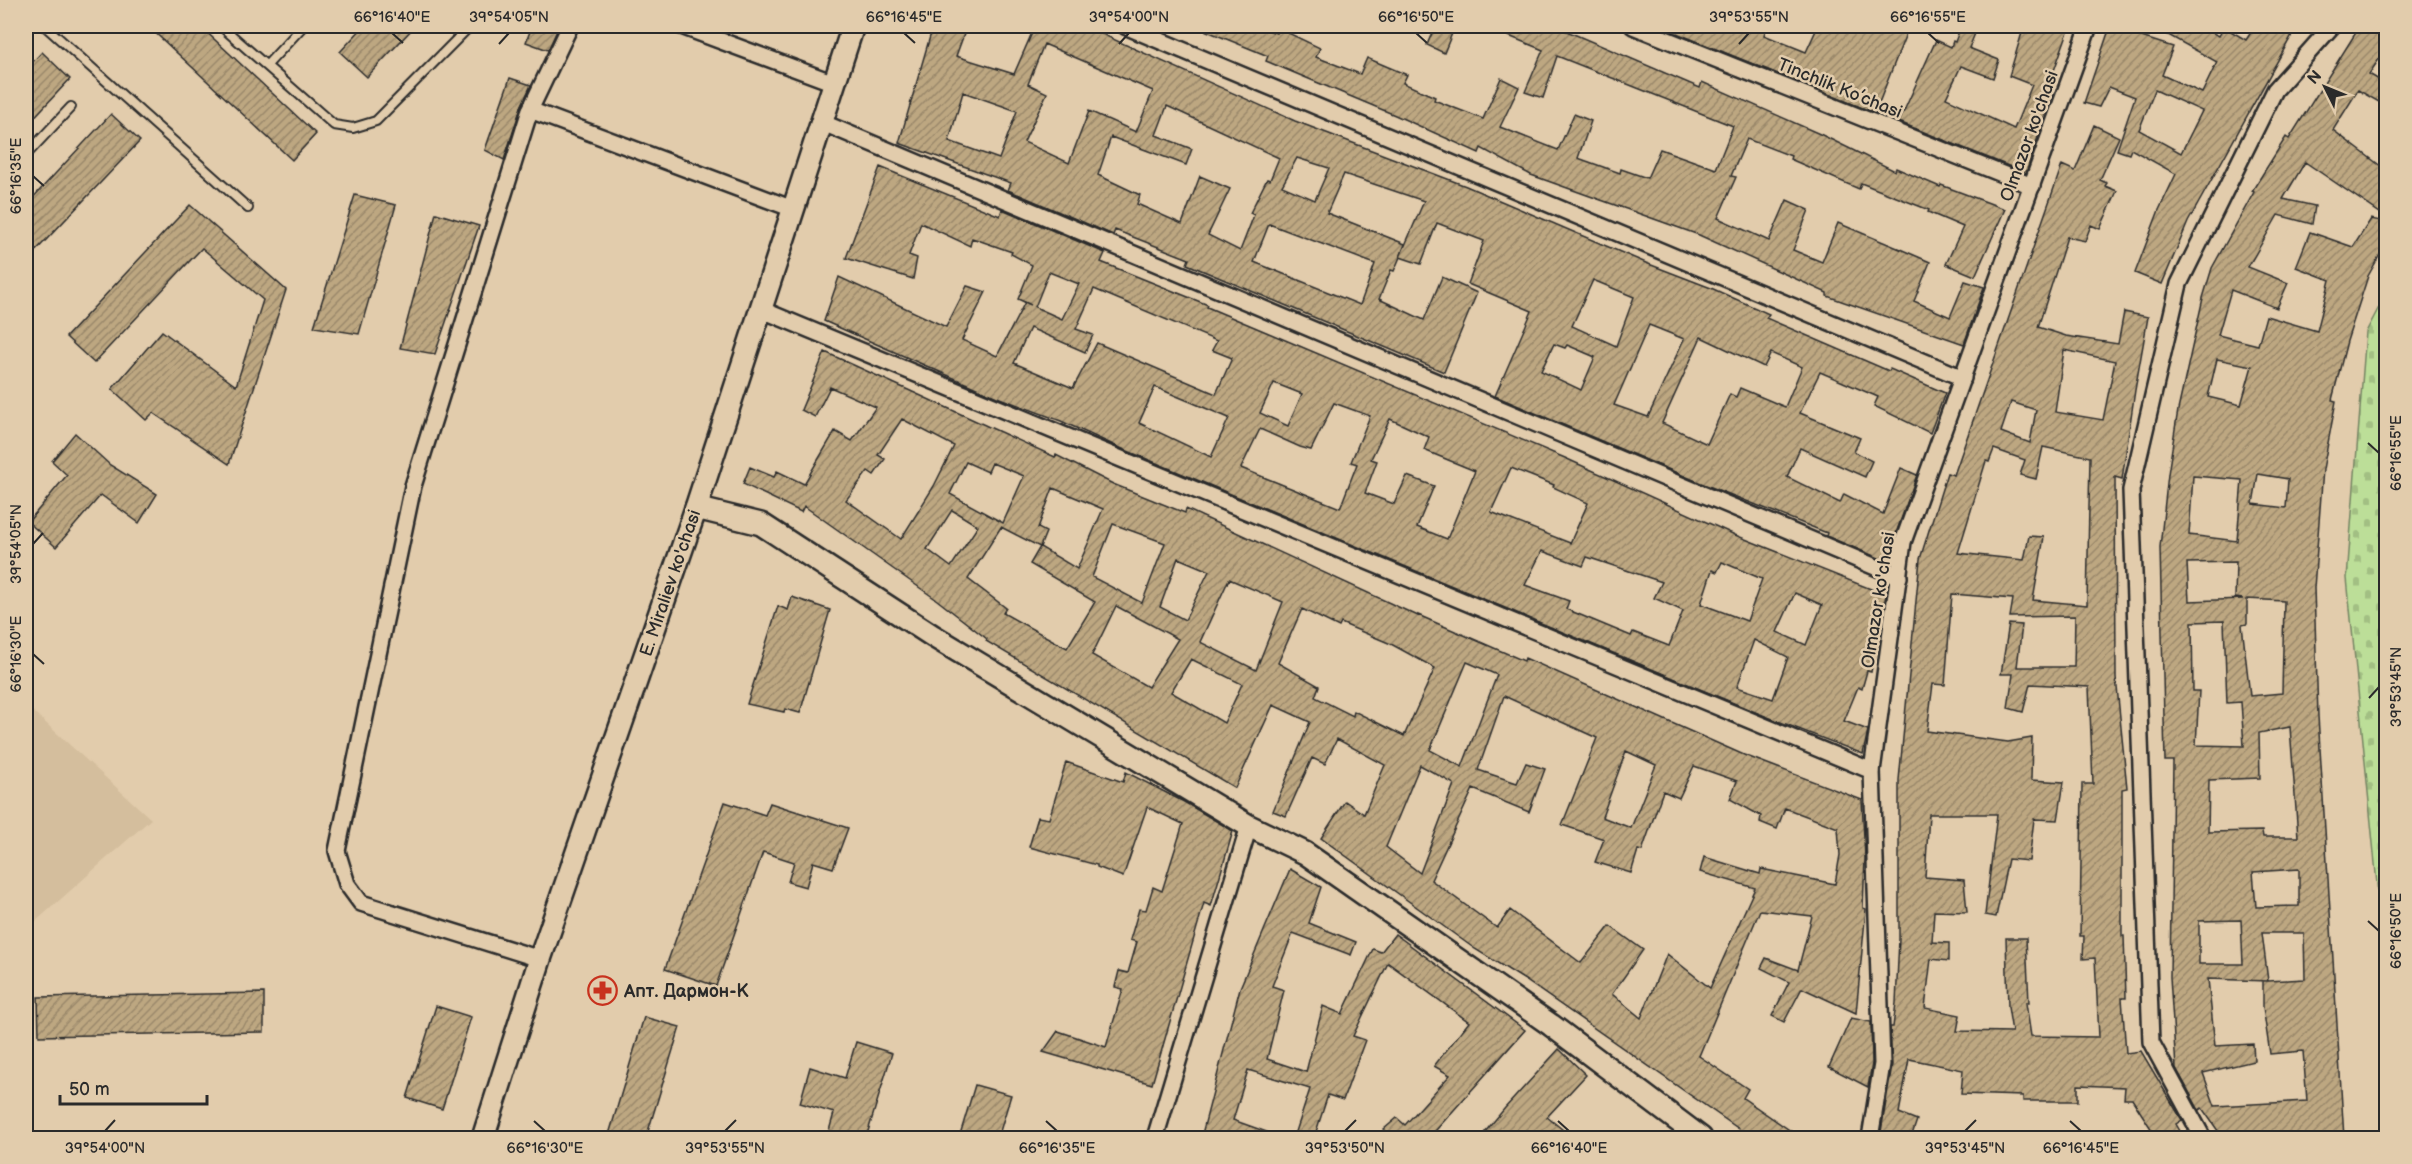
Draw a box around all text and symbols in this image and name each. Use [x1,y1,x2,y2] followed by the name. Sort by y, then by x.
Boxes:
[354,8,430,27] text: 66°16'40"E
[469,8,549,27] text: 39°54'05"N
[866,8,942,27] text: 66°16'45"E
[1089,8,1169,27] text: 39°54'00"N
[1378,8,1454,27] text: 66°16'50"E
[1709,8,1789,27] text: 39°53'55"N
[1890,8,1966,27] text: 66°16'55"E
[1774,54,1905,123] street label: Tinchlik Ko’chasi
[2295,57,2355,117] north arrow
[2304,67,2326,89] text: N
[1996,68,2063,205] street label: Olmazor ko'chasi
[7,138,26,214] text: 66°16'35"E
[2387,415,2406,491] text: 66°16'55"E
[7,504,26,584] text: 39°54'05"N
[636,507,705,659] street label: E. Miraliev ko'chasi
[1857,530,1900,670] street label: Olmazor ko'chasi
[7,615,26,692] text: 66°16'30"E
[2387,647,2406,727] text: 39°53'45"N
[2387,893,2406,969] text: 66°16'50"E
[587,975,619,1007] pharmacy icon: Апт. Дармон-К
[623,981,750,1002] place label: Апт. Дармон-К
[60,1068,207,1106] scale bar
[69,1079,110,1100] text: 50 m
[65,1139,145,1158] text: 39°54'00"N
[507,1139,584,1158] text: 66°16'30"E
[685,1139,765,1158] text: 39°53'55"N
[1019,1139,1095,1158] text: 66°16'35"E
[1305,1139,1385,1158] text: 39°53'50"N
[1531,1139,1607,1158] text: 66°16'40"E
[1925,1139,2005,1158] text: 39°53'45"N
[2043,1139,2119,1158] text: 66°16'45"E

